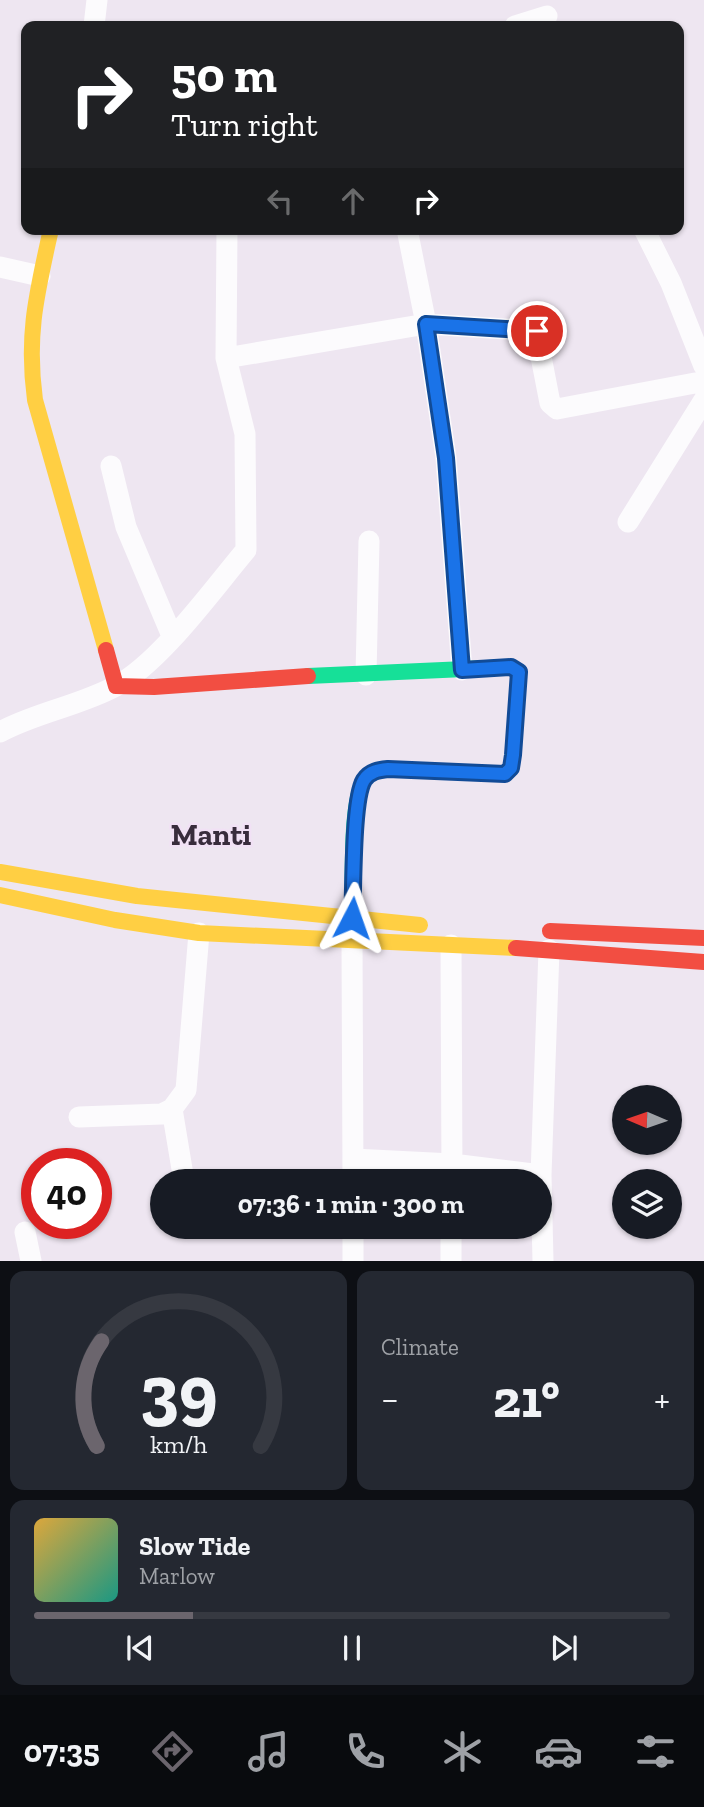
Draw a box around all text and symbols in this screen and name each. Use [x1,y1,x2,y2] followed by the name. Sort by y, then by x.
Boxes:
[171,46,277,105] text: 50 m
[56,49,147,140] icon: right
[171,106,318,144] text: Turn right
[261,182,299,220] icon: left
[334,182,372,220] icon: ahead
[407,182,445,220] icon: right
[507,301,567,361] pin
[518,312,556,350] icon: arrive
[171,817,251,853] district label: Manti
[315,881,389,955] position arrow
[612,1085,682,1155] north arrow
[612,1085,682,1239] map controls
[21,1148,112,1239] speed limit sign: 40
[612,1169,682,1239] button: layers
[238,1188,464,1220] text: 07:36 · 1 min · 300 m
[381,1333,459,1361] text: Climate
[140,1348,217,1436] text: 39
[493,1368,560,1430] text: 21°
[381,1376,399,1422] text: −
[654,1376,670,1422] text: +
[150,1429,207,1459] text: km/h
[139,1530,250,1562] text: Slow Tide
[139,1562,215,1590] text: Marlow
[121,1629,159,1667] icon: previous
[333,1629,371,1667] icon: pause
[545,1629,583,1667] icon: next
[148,1727,197,1776] icon: directions
[244,1727,293,1776] icon: music
[341,1727,390,1776] icon: phone
[438,1727,487,1776] icon: climate
[534,1727,583,1776] icon: car
[631,1727,680,1776] icon: filters
[24,1732,100,1770] text: 07:35

